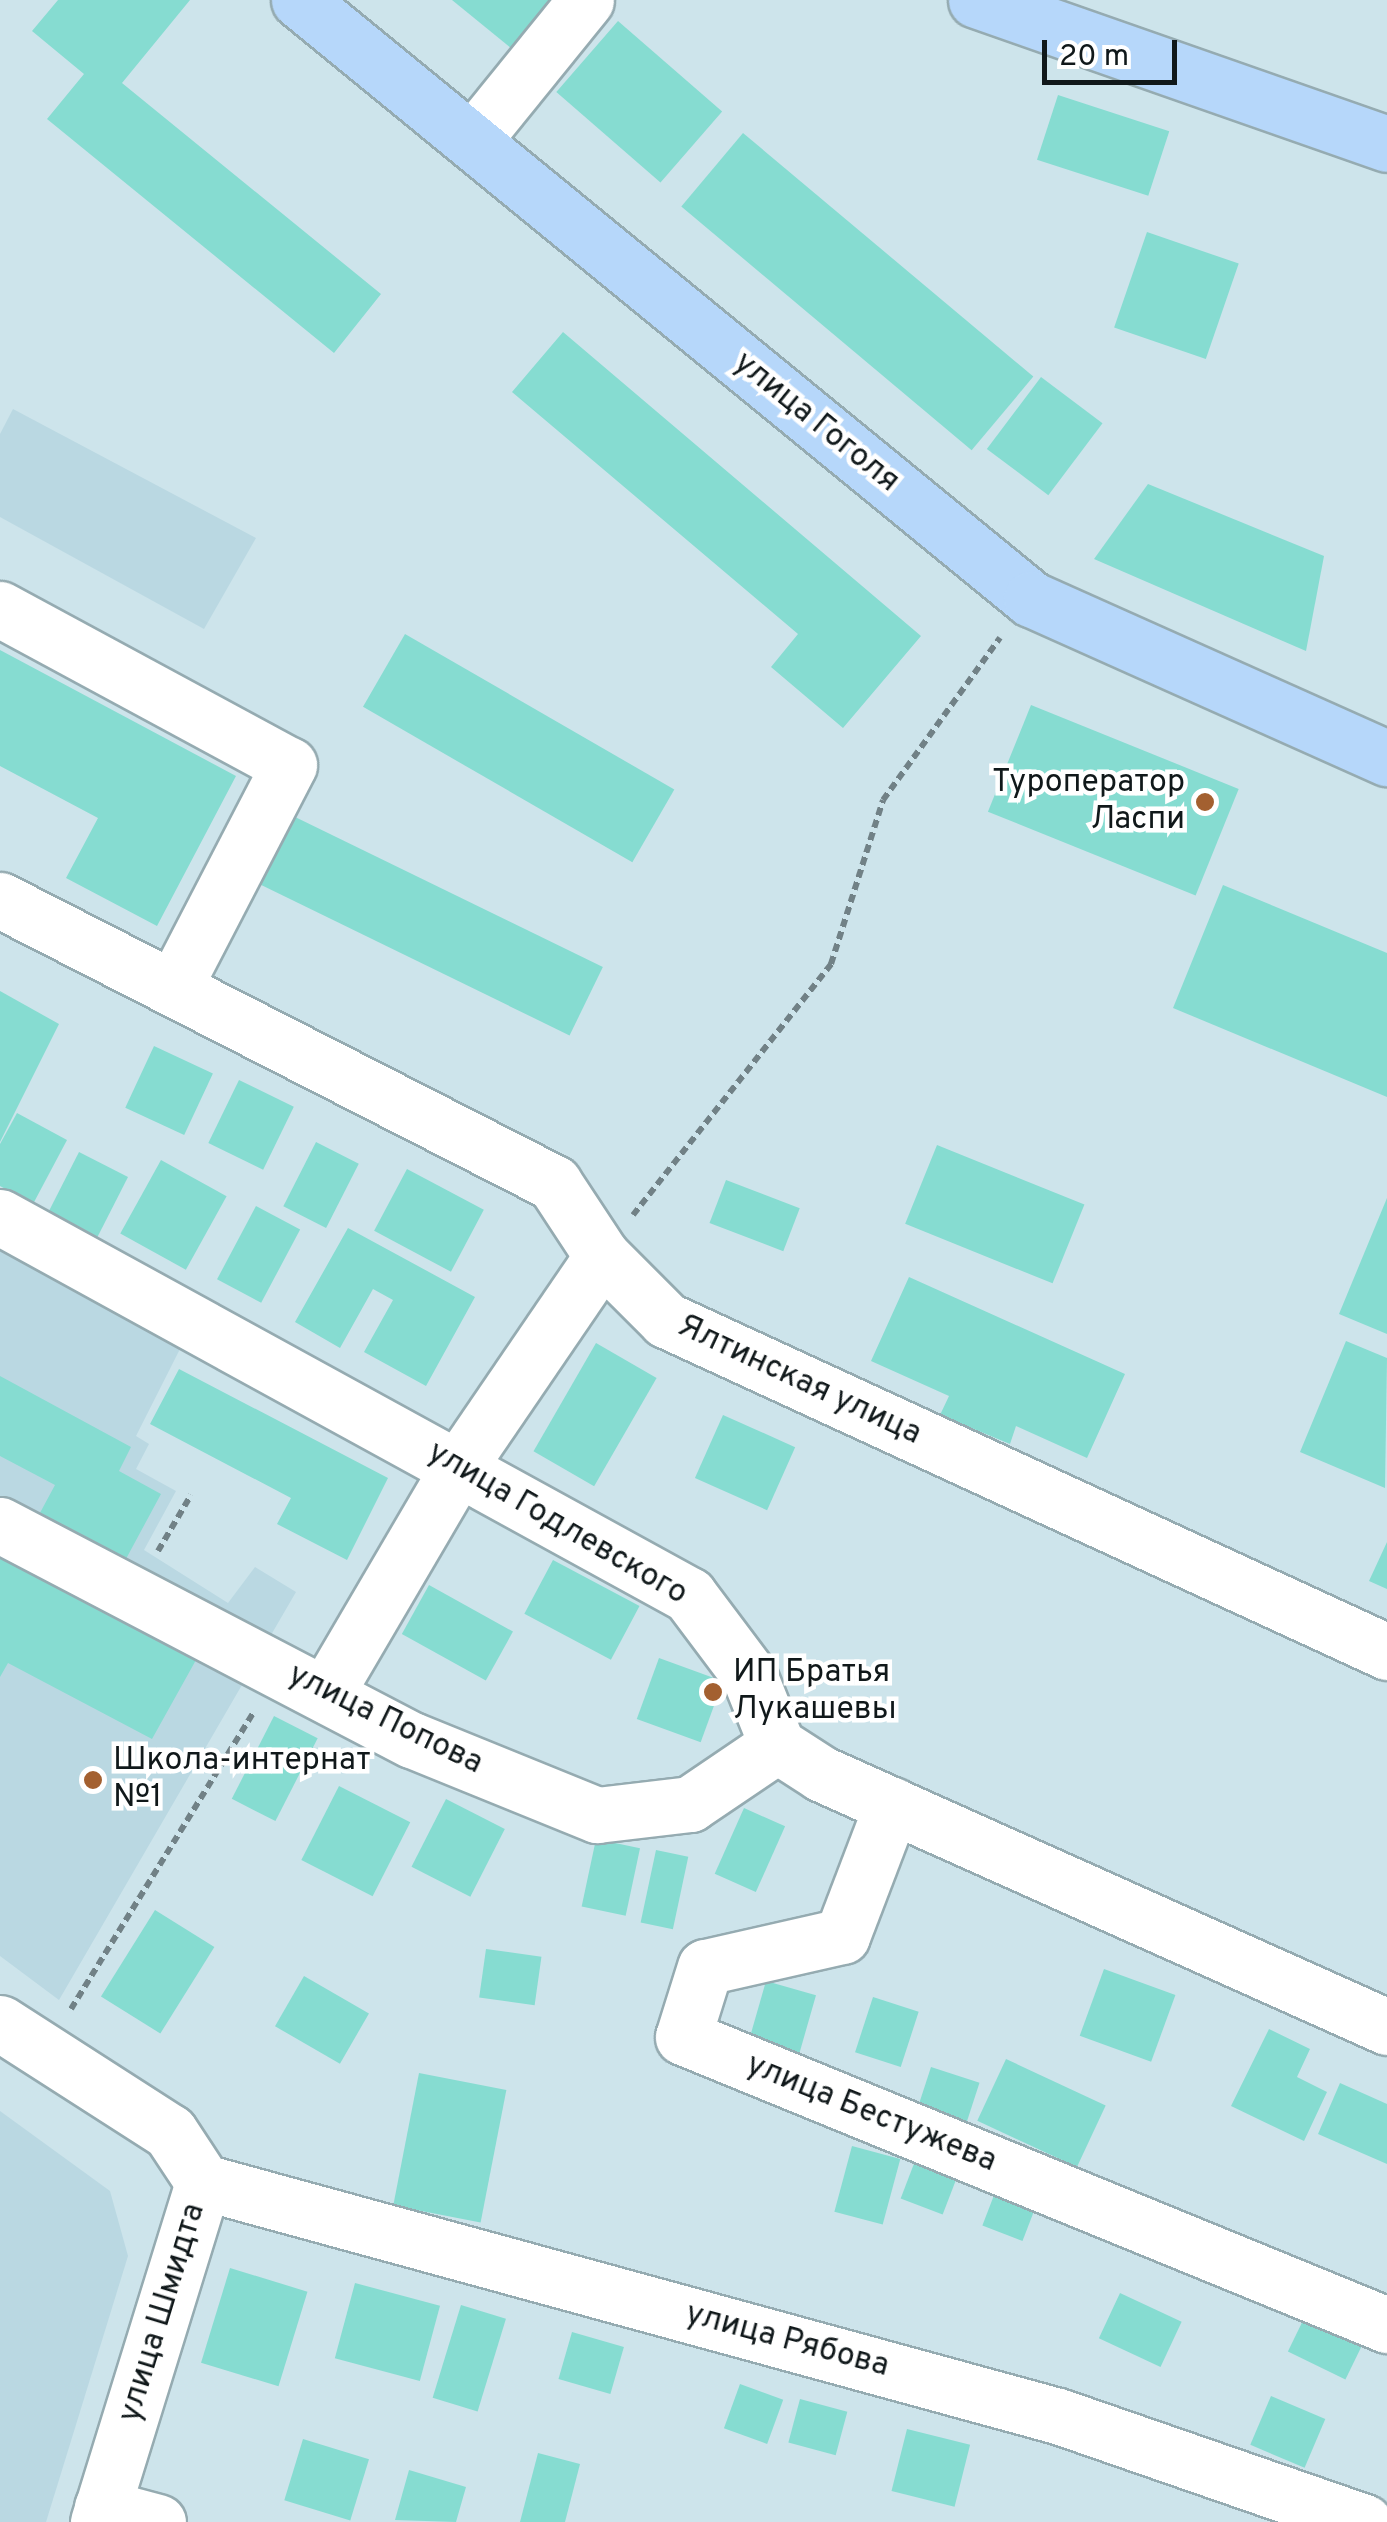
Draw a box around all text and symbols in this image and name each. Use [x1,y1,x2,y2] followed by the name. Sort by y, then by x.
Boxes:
[1047,20,1182,82] scale bar
[1059,39,1129,76] text: 20 m
[725,345,907,501] street label: улица Гоголя
[992,765,1185,840] place label: Туроператор Ласпи
[1194,791,1216,813] marker: Туроператор Ласпи
[671,1308,927,1454] street label: Ялтинская улица
[420,1434,694,1614] street label: улица Годлевского
[733,1655,897,1730] place label: ИП Братья Лукашевы
[282,1656,488,1784] street label: улица Попова
[702,1681,724,1703] marker: ИП Братья Лукашевы
[113,1743,371,1818] place label: Школа-интернат №1
[82,1769,104,1791] marker: Школа-интернат №1
[740,2046,1002,2182] street label: улица Бестужева
[112,2199,214,2427] street label: улица Шмидта
[681,2295,893,2387] street label: улица Рябова

